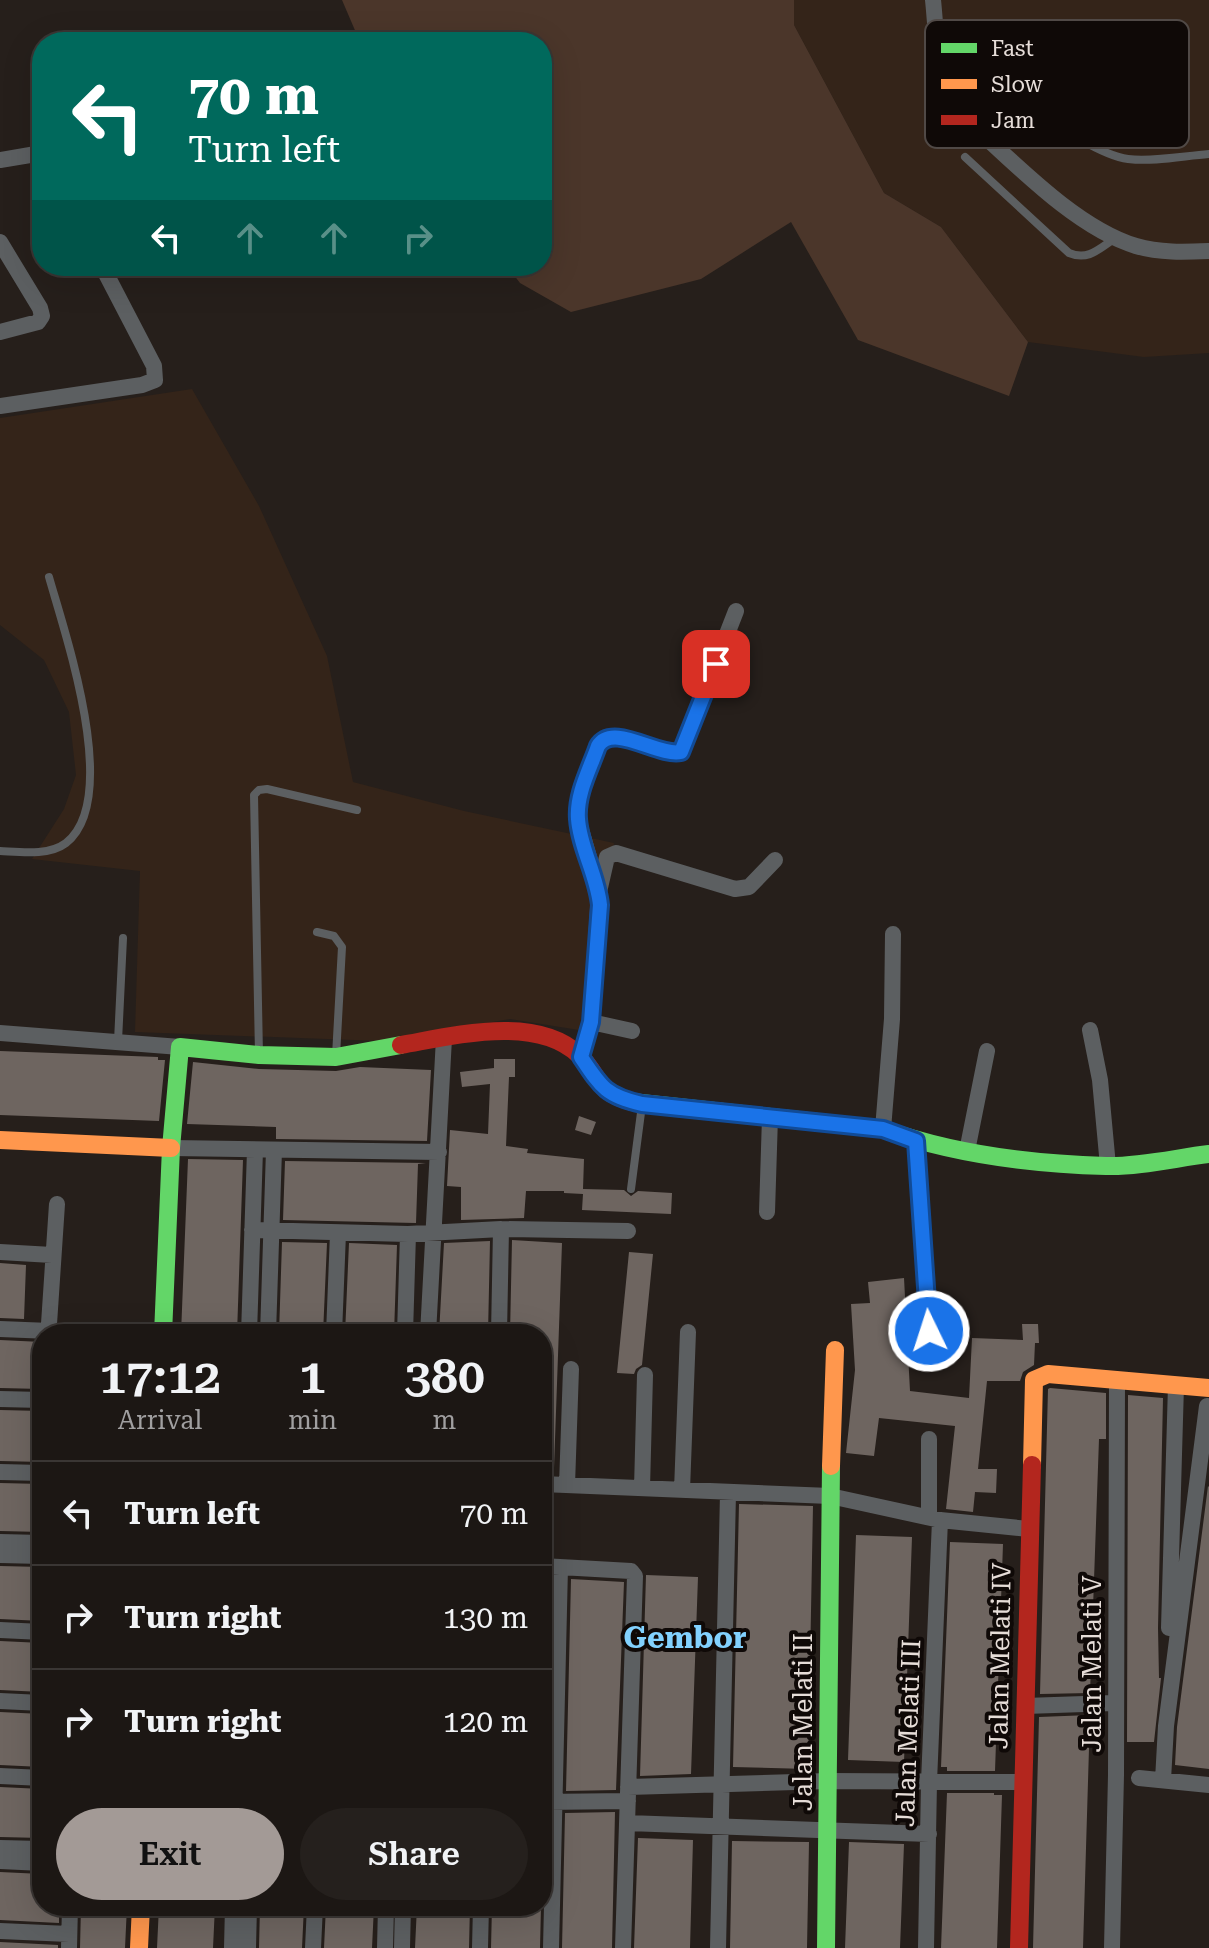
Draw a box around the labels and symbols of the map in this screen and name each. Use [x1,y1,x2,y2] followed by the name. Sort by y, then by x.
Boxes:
[925,20,1189,148] legend
[991,36,1034,61] text: Fast
[991,72,1044,97] text: Slow
[991,108,1035,133] text: Jam
[682,630,750,698] pin
[887,1289,971,1373] position arrow
[983,1563,1017,1749] street label: Jalan Melati IV
[1077,1576,1107,1752] street label: Jalan Melati V
[623,1620,747,1655] district label: Gembor
[788,1633,818,1811] street label: Jalan Melati II
[890,1639,926,1827] street label: Jalan Melati III

